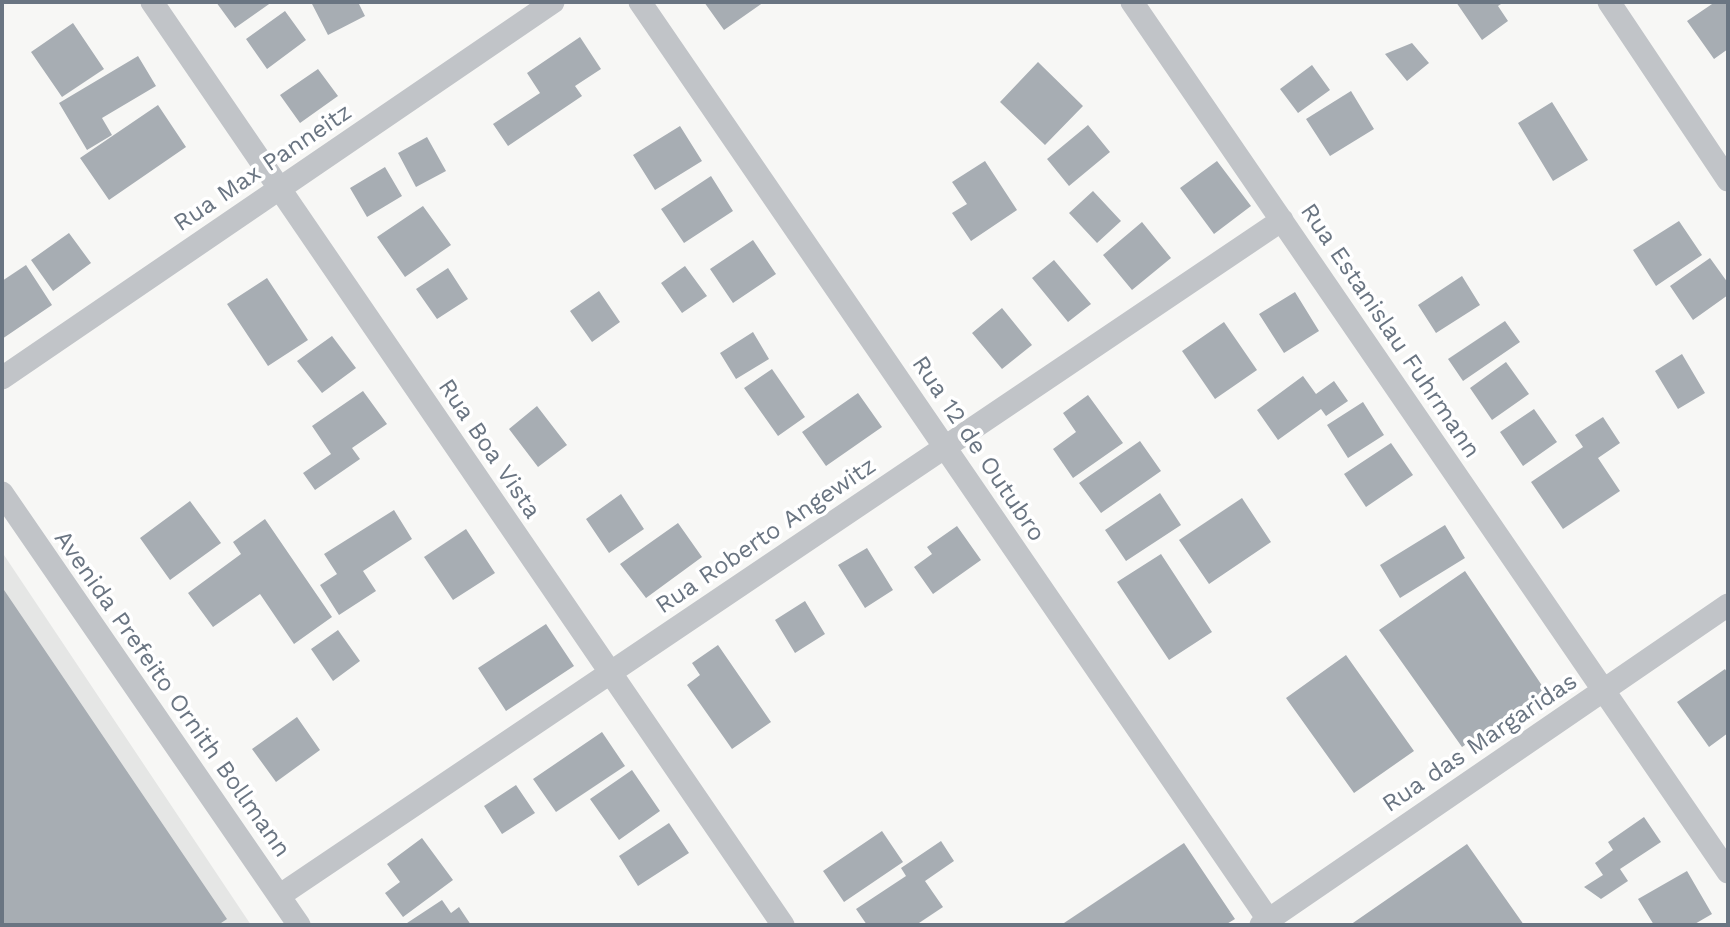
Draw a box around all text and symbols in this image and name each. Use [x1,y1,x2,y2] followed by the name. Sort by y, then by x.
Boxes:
[169,98,357,238] street label: Rua Max Panneitz
[1294,198,1486,464] street label: Rua Estanislau Fuhrmann
[905,351,1051,547] street label: Rua 12 de Outubro
[432,374,546,524] street label: Rua Boa Vista
[651,452,881,620] street label: Rua Roberto Angewitz
[48,525,296,863] street label: Avenida Prefeito Ornith Bollmann
[1377,667,1583,819] street label: Rua das Margaridas

